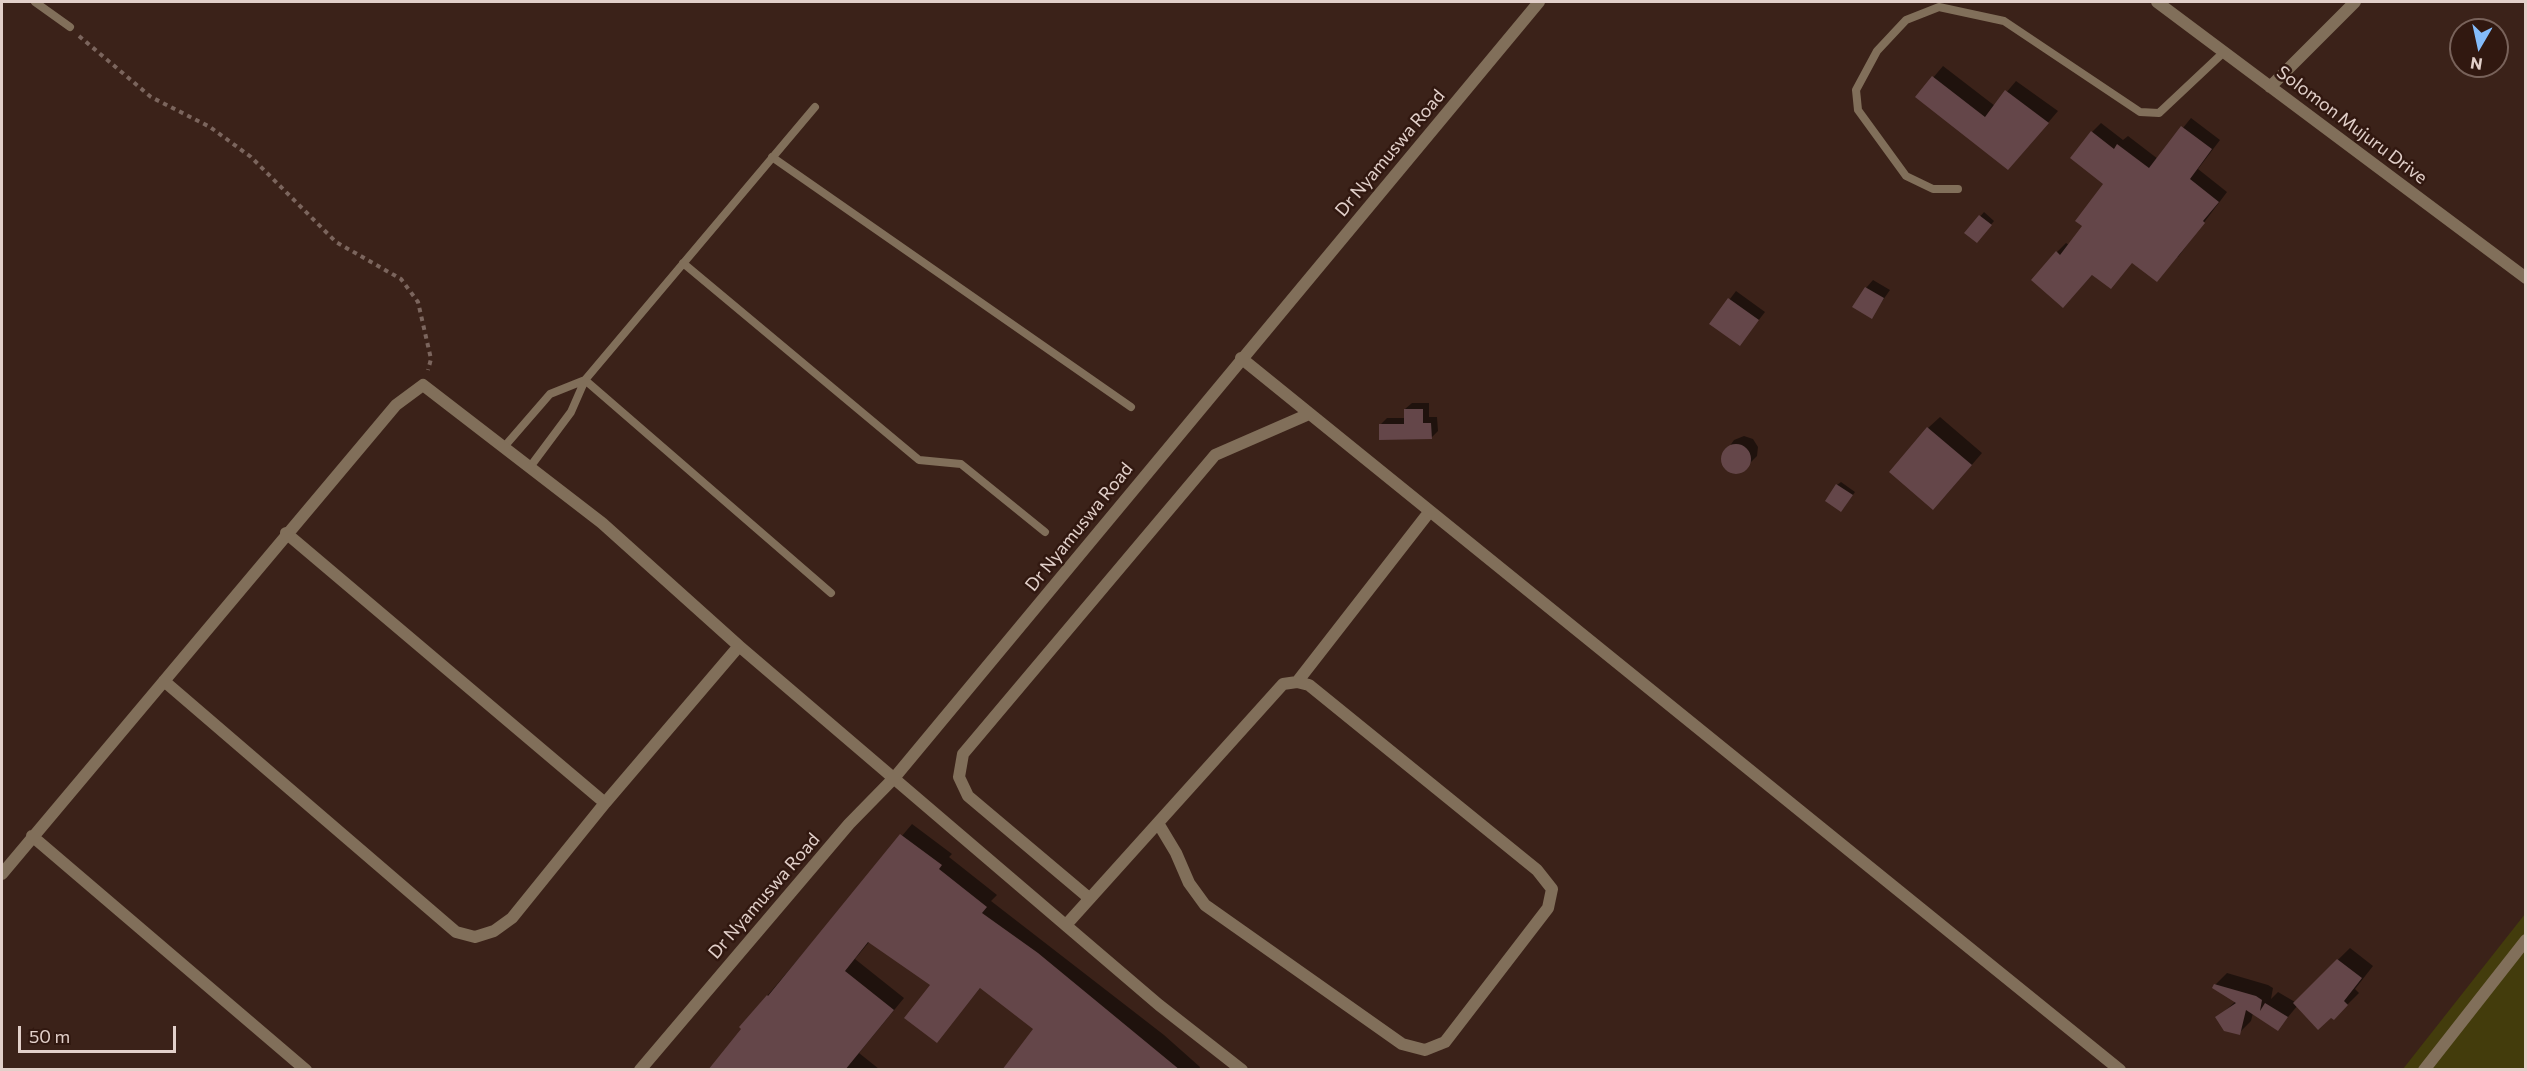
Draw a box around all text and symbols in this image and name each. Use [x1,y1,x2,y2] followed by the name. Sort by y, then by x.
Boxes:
[2449,18,2509,78] north arrow
[2469,54,2484,75] text: N
[2272,61,2432,189] street label: Solomon Mujuru Drive
[1331,85,1449,221] street label: Dr Nyamuswa Road
[1021,458,1137,596] street label: Dr Nyamuswa Road
[704,829,824,963] street label: Dr Nyamuswa Road
[21,1014,178,1052] scale bar
[29,1025,70,1047] text: 50 m

